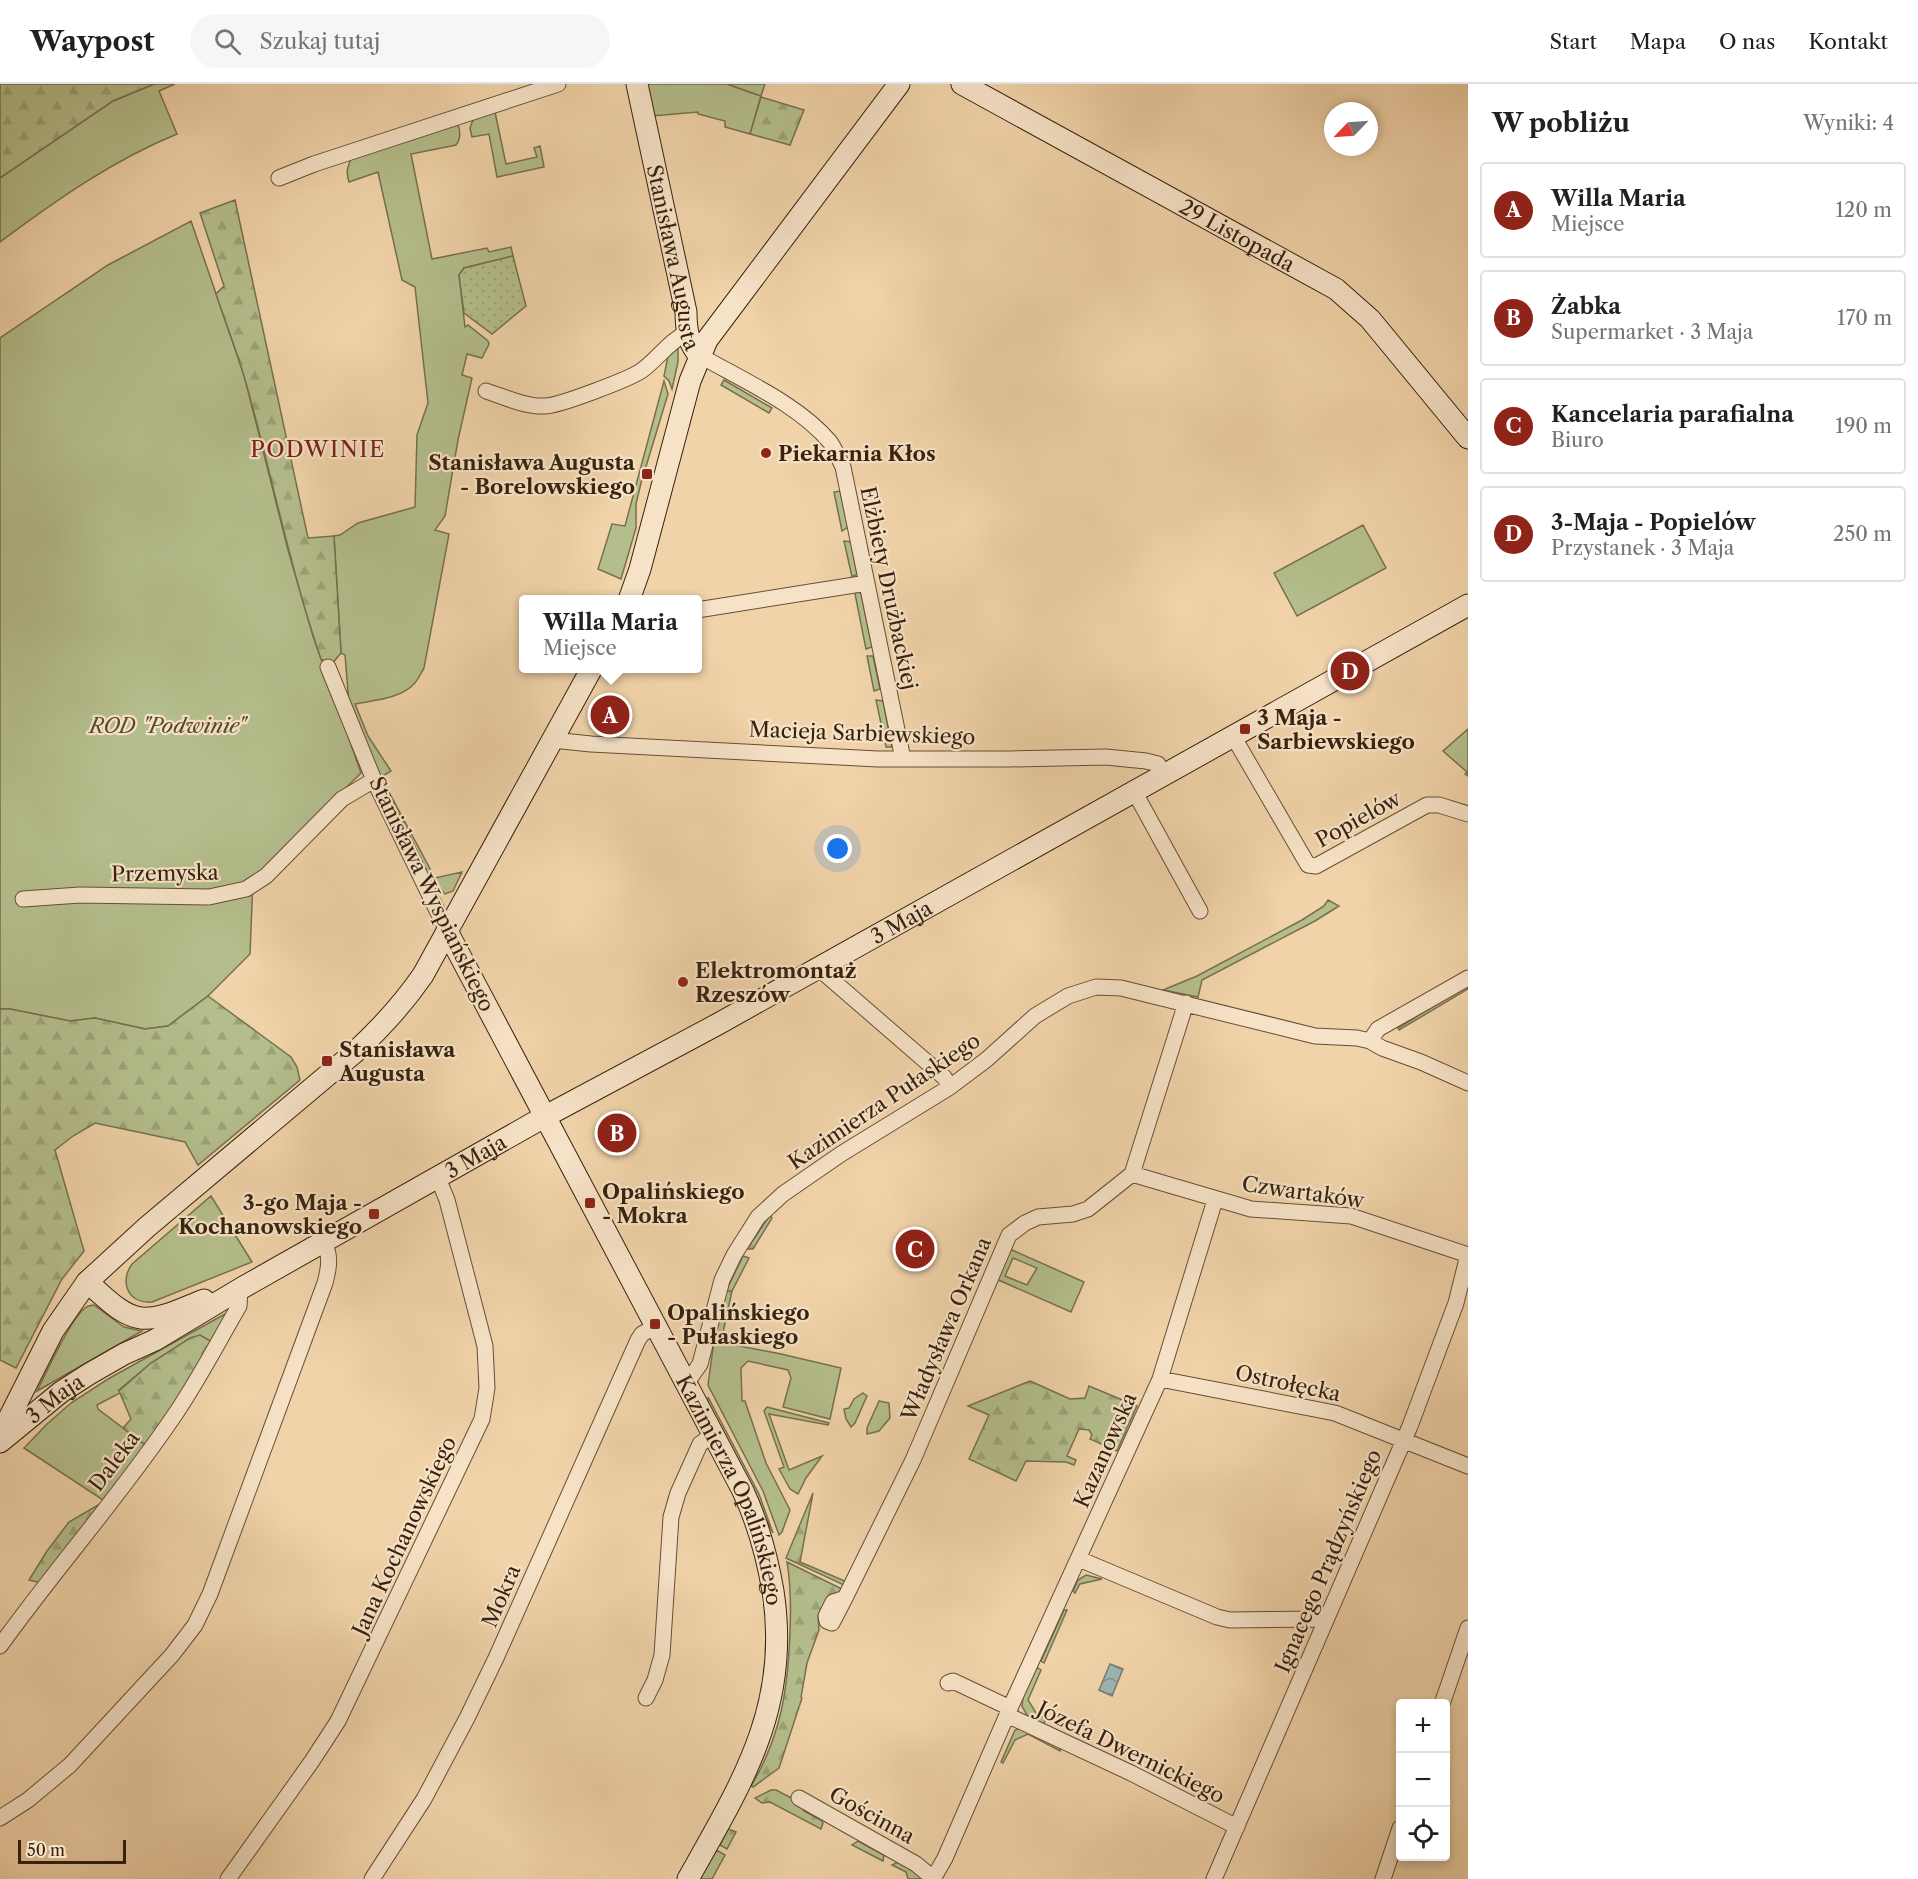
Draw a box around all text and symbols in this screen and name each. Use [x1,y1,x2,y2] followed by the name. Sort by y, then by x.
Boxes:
[190,14,610,68] search box
[30,24,154,58] text: Waypost
[211,25,244,58] icon: search
[259,28,380,55] text: Szukaj tutaj
[1549,29,1597,54] text: Start
[1630,29,1686,54] text: Mapa
[1719,29,1775,54] text: O nas
[1808,29,1888,54] text: Kontakt
[1324,102,1378,156] north arrow
[1492,107,1630,139] text: W pobliżu
[1803,111,1894,135] text: Wyniki: 4
[642,162,706,355] street label: Stanisława Augusta
[1551,185,1686,212] text: Willa Maria
[1175,193,1300,277] street label: 29 Listopada
[1506,198,1521,222] text: A
[1835,198,1892,222] text: 120 m
[1551,212,1625,236] text: Miejsce
[1551,293,1621,320] text: Żabka
[1506,306,1521,330] text: B
[1837,306,1892,330] text: 170 m
[1551,320,1753,344] text: Supermarket · 3 Maja
[1551,401,1794,428] text: Kancelaria parafialna
[1505,414,1522,438] text: C
[1835,414,1892,438] text: 190 m
[1551,428,1604,452] text: Biuro
[250,436,386,463] district label: PODWINIE
[778,441,936,466] place label: Piekarnia Kłos
[759,446,773,460] marker: Piekarnia Kłos
[428,450,636,499] place label: Stanisława Augusta - Borelowskiego
[640,467,654,481] marker: Stanisława Augusta - Borelowskiego
[855,484,923,692] street label: Elżbiety Drużbackiej
[1551,509,1756,536] text: 3-Maja - Popielów
[1505,522,1522,546] text: D
[1833,522,1892,546] text: 250 m
[1551,536,1734,560] text: Przystanek · 3 Maja
[519,595,702,673] popup
[543,609,678,636] text: Willa Maria
[543,636,617,660] text: Miejsce
[1330,648,1370,694] pin: D
[590,692,630,738] pin: A
[1257,705,1415,754] place label: 3 Maja - Sarbiewskiego
[87,713,249,738] park label: ROD "Podwinie"
[748,717,976,749] street label: Macieja Sarbiewskiego
[1238,722,1252,736] marker: 3 Maja - Sarbiewskiego
[364,773,500,1015] street label: Stanisława Wyspiańskiego
[1311,785,1405,853] street label: Popielów
[823,834,852,863] your location
[111,860,220,886] street label: Przemyska
[866,894,937,949] street label: 3 Maja
[695,958,857,1007] place label: Elektromontaż Rzeszów
[676,975,690,989] marker: Elektromontaż Rzeszów
[783,1027,985,1175] street label: Kazimierza Pułaskiego
[338,1037,456,1086] place label: Stanisława Augusta
[320,1054,334,1068] marker: Stanisława Augusta
[598,1110,636,1156] pin: B
[440,1128,511,1183] street label: 3 Maja
[1240,1171,1366,1213] street label: Czwartaków
[602,1179,745,1228] place label: Opalińskiego - Mokra
[178,1190,362,1239] place label: 3-go Maja - Kochanowskiego
[583,1196,597,1210] marker: Opalińskiego - Mokra
[367,1207,381,1221] marker: 3-go Maja - Kochanowskiego
[896,1226,934,1272] pin: C
[896,1232,996,1426] street label: Władysława Orkana
[667,1300,810,1349] place label: Opalińskiego - Pułaskiego
[648,1317,662,1331] marker: Opalińskiego - Pułaskiego
[1233,1360,1344,1407] street label: Ostrołęcka
[21,1368,89,1428] street label: 3 Maja
[671,1370,787,1607] street label: Kazimierza Opalińskiego
[1068,1388,1142,1512] street label: Kazanowska
[83,1425,145,1496] street label: Daleka
[346,1432,461,1642] street label: Jana Kochanowskiego
[1270,1445,1386,1677] street label: Ignacego Prądzyńskiego
[477,1560,526,1631] street label: Mokra
[1030,1694,1229,1808] street label: Józefa Dwernickiego
[1396,1699,1450,1861] map controls
[1396,1699,1450,1753] button: +
[1396,1753,1450,1807] button: −
[825,1781,920,1849] street label: Gościnna
[1396,1807,1450,1861] button: locate
[18,1837,126,1864] scale bar
[27,1840,65,1860] text: 50 m

